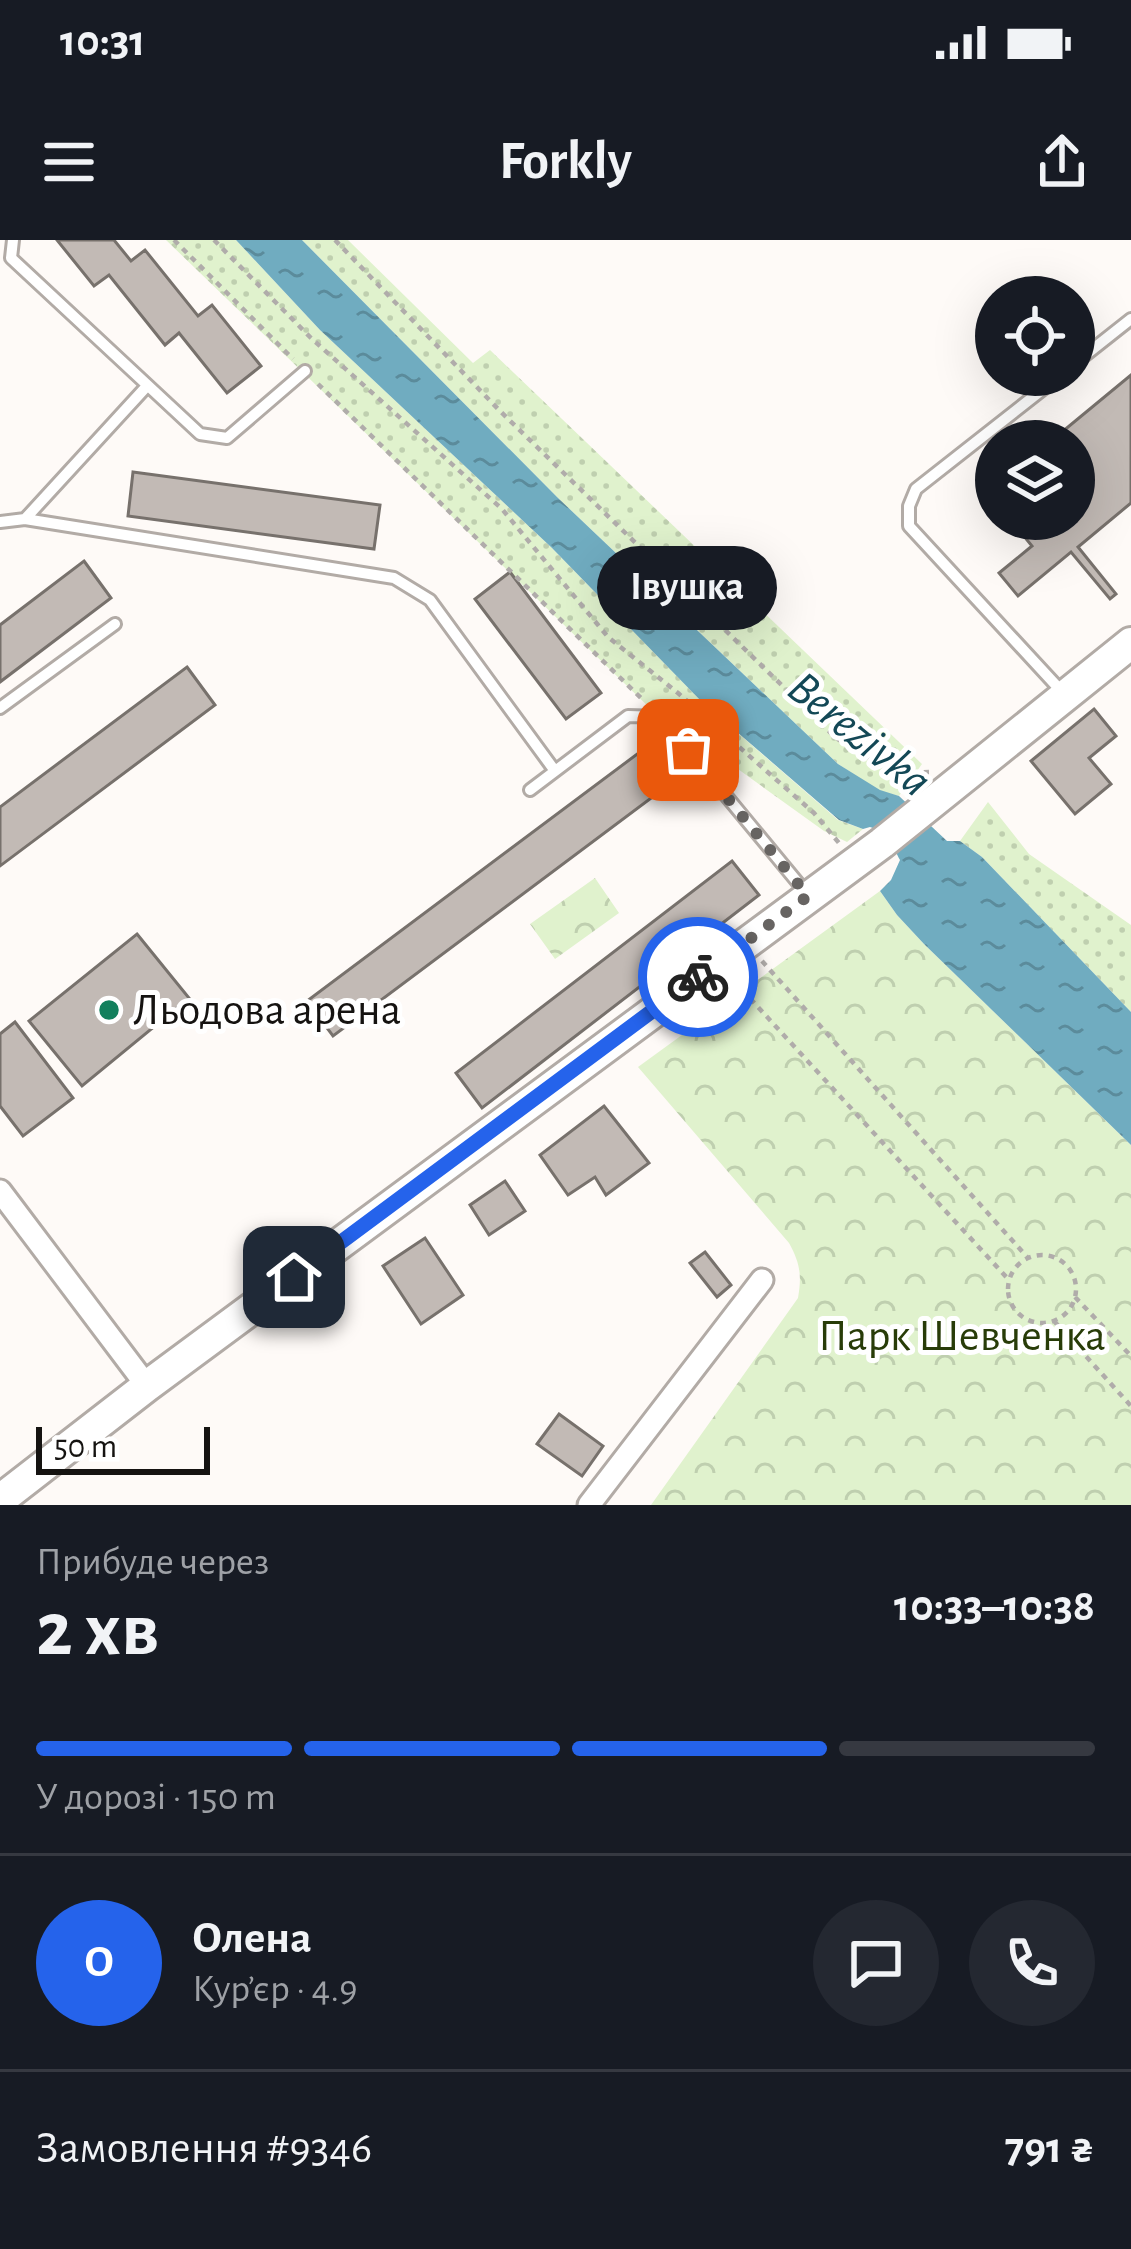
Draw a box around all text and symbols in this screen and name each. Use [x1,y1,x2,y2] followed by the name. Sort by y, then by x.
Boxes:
[60,19,146,64] text: 10:31
[36,129,102,195] icon: menu
[1029,129,1095,195] icon: share
[499,135,632,189] text: Forkly
[975,276,1095,540] map controls
[975,276,1095,396] button: locate
[975,420,1095,540] button: layers
[598,546,778,630] callout: Івушка
[630,568,744,607] text: Івушка
[779,663,939,807] water label: Berezivka
[637,699,739,801] pin
[655,717,721,783] icon: bag
[638,917,758,1037] courier
[665,944,731,1010] icon: bike
[133,988,401,1033] place label: Льодова арена
[96,997,122,1023] marker: Льодова арена
[243,1226,345,1328] pin
[261,1244,327,1310] icon: home
[818,1314,1106,1359] park label: Парк Шевченка
[36,1421,210,1474] scale bar
[54,1431,117,1464] text: 50 m
[36,1543,269,1582] text: Прибуде через
[894,1584,1095,1629] text: 10:33–10:38
[36,1592,159,1670] text: 2 хв
[36,1778,276,1817] text: У дорозі · 150 m
[813,1900,939,2026] button: chat
[969,1900,1095,2026] button: phone
[192,1916,312,1961] text: Олена
[84,1940,114,1985] text: О
[192,1970,358,2009] text: Кур’єр · 4.9
[36,2126,372,2171] text: Замовлення #9346
[1005,2126,1095,2171] text: 791 ₴

